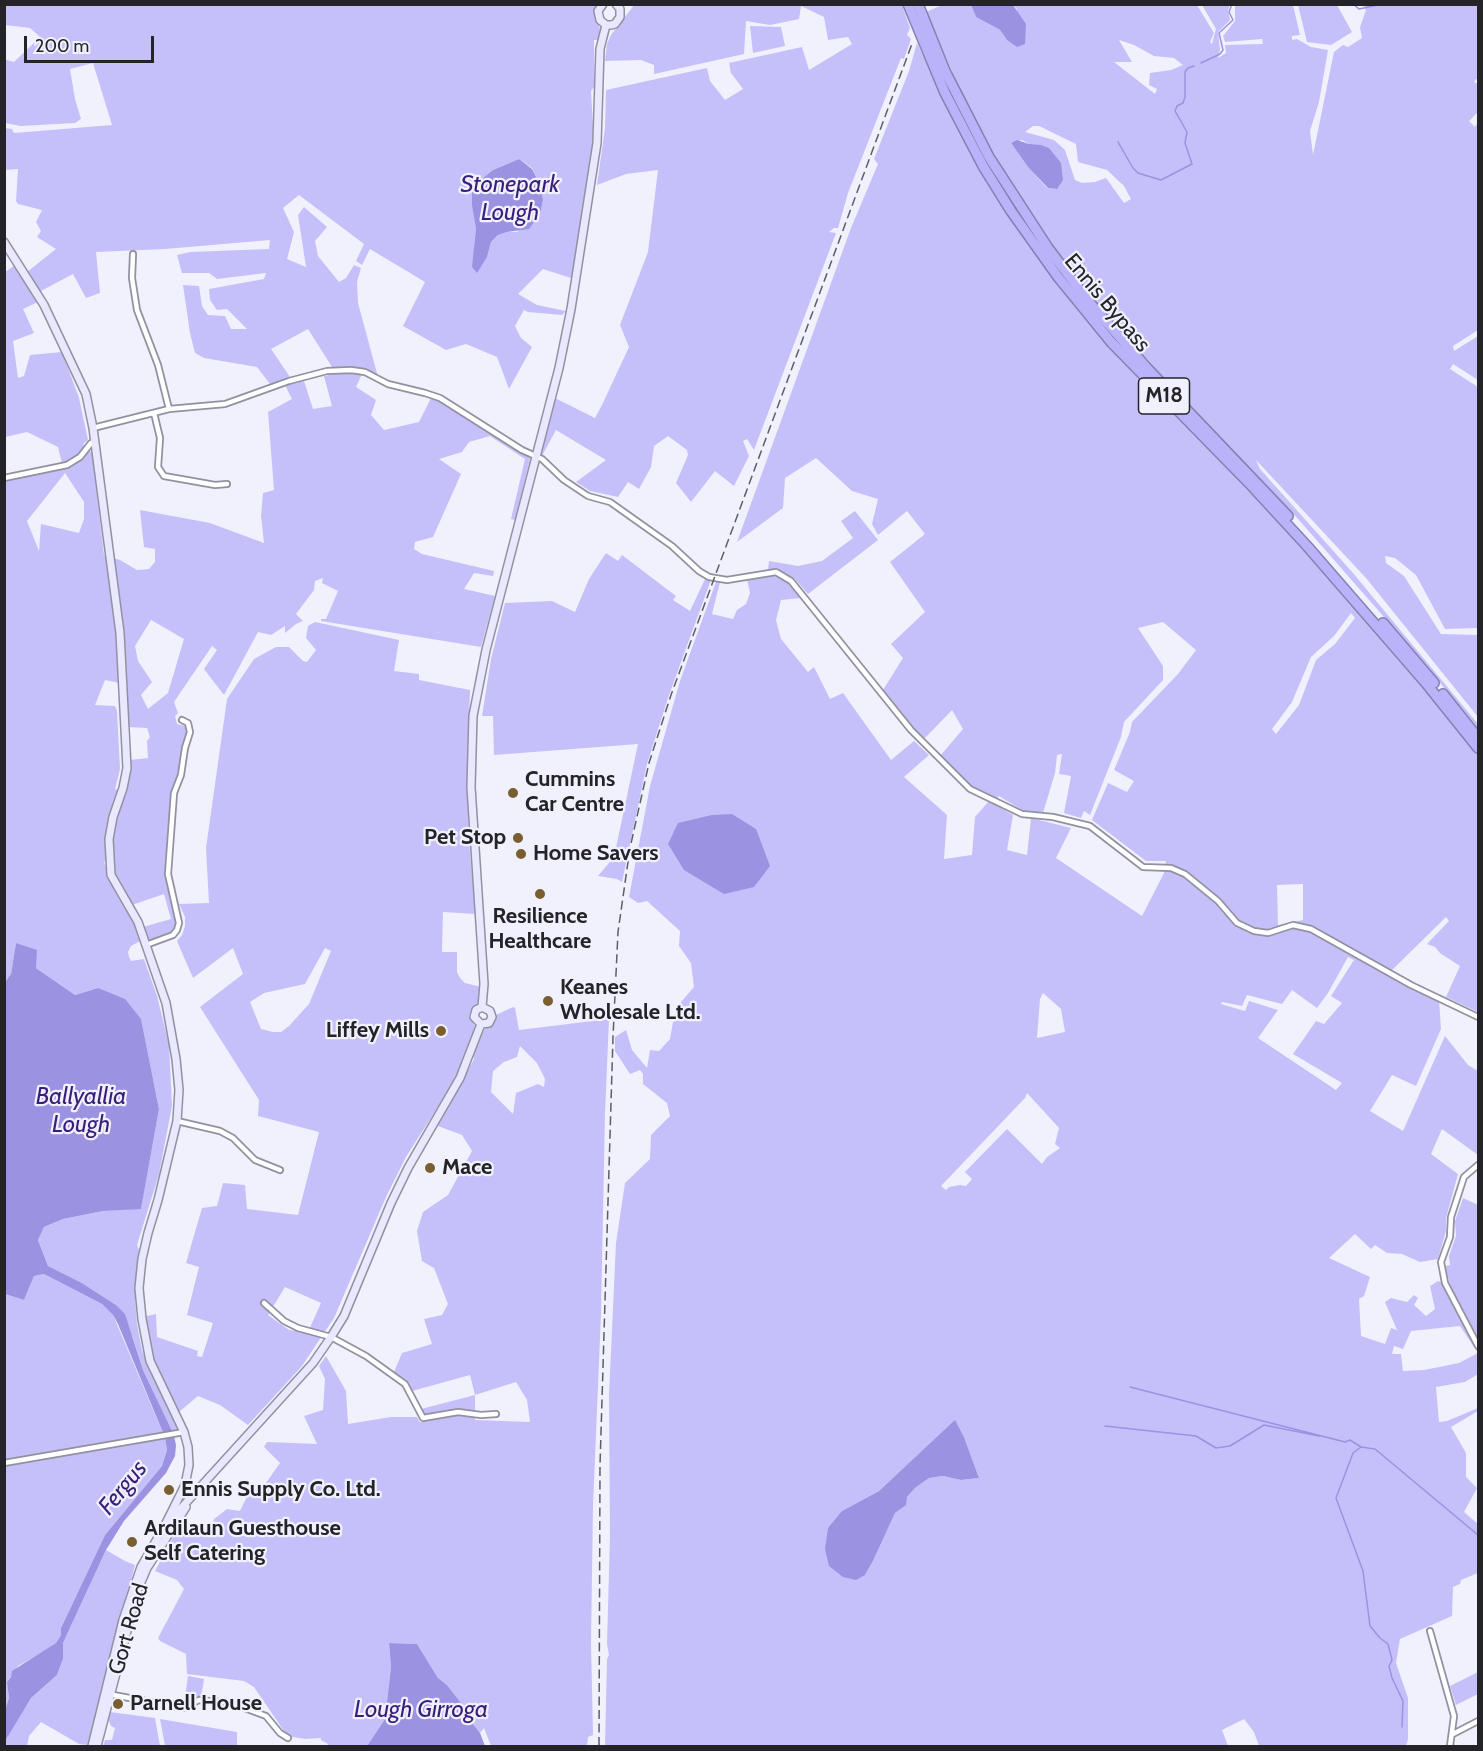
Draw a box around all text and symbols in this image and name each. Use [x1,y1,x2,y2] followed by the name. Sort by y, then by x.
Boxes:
[27,24,158,62] scale bar
[35,35,89,57] text: 200 m
[461,171,559,227] water label: Stonepark Lough
[1058,248,1156,358] street label: Ennis Bypass
[1138,378,1190,414] road number: M18
[525,767,624,818] place label: Cummins Car Centre
[506,786,520,800] marker: Cummins Car Centre
[424,825,506,851] place label: Pet Stop
[511,831,525,845] marker: Pet Stop
[533,841,659,867] place label: Home Savers
[514,847,528,861] marker: Home Savers
[533,887,547,901] marker: Resilience Healthcare
[489,904,591,956] place label: Resilience Healthcare
[560,975,701,1026] place label: Keanes Wholesale Ltd.
[541,994,555,1008] marker: Keanes Wholesale Ltd.
[326,1018,429,1044] place label: Liffey Mills
[434,1024,448,1038] marker: Liffey Mills
[36,1083,126,1139] water label: Ballyallia Lough
[442,1155,492,1181] place label: Mace
[423,1161,437,1175] marker: Mace
[92,1455,154,1521] water label: Fergus
[181,1477,381,1503] place label: Ennis Supply Co. Ltd.
[162,1483,176,1497] marker: Ennis Supply Co. Ltd.
[144,1516,341,1568] place label: Ardilaun Guesthouse Self Catering
[125,1535,139,1549] marker: Ardilaun Guesthouse Self Catering
[103,1580,155,1678] street label: Gort Road
[130,1691,262,1717] place label: Parnell House
[354,1696,488,1724] water label: Lough Girroga
[111,1697,125,1711] marker: Parnell House

